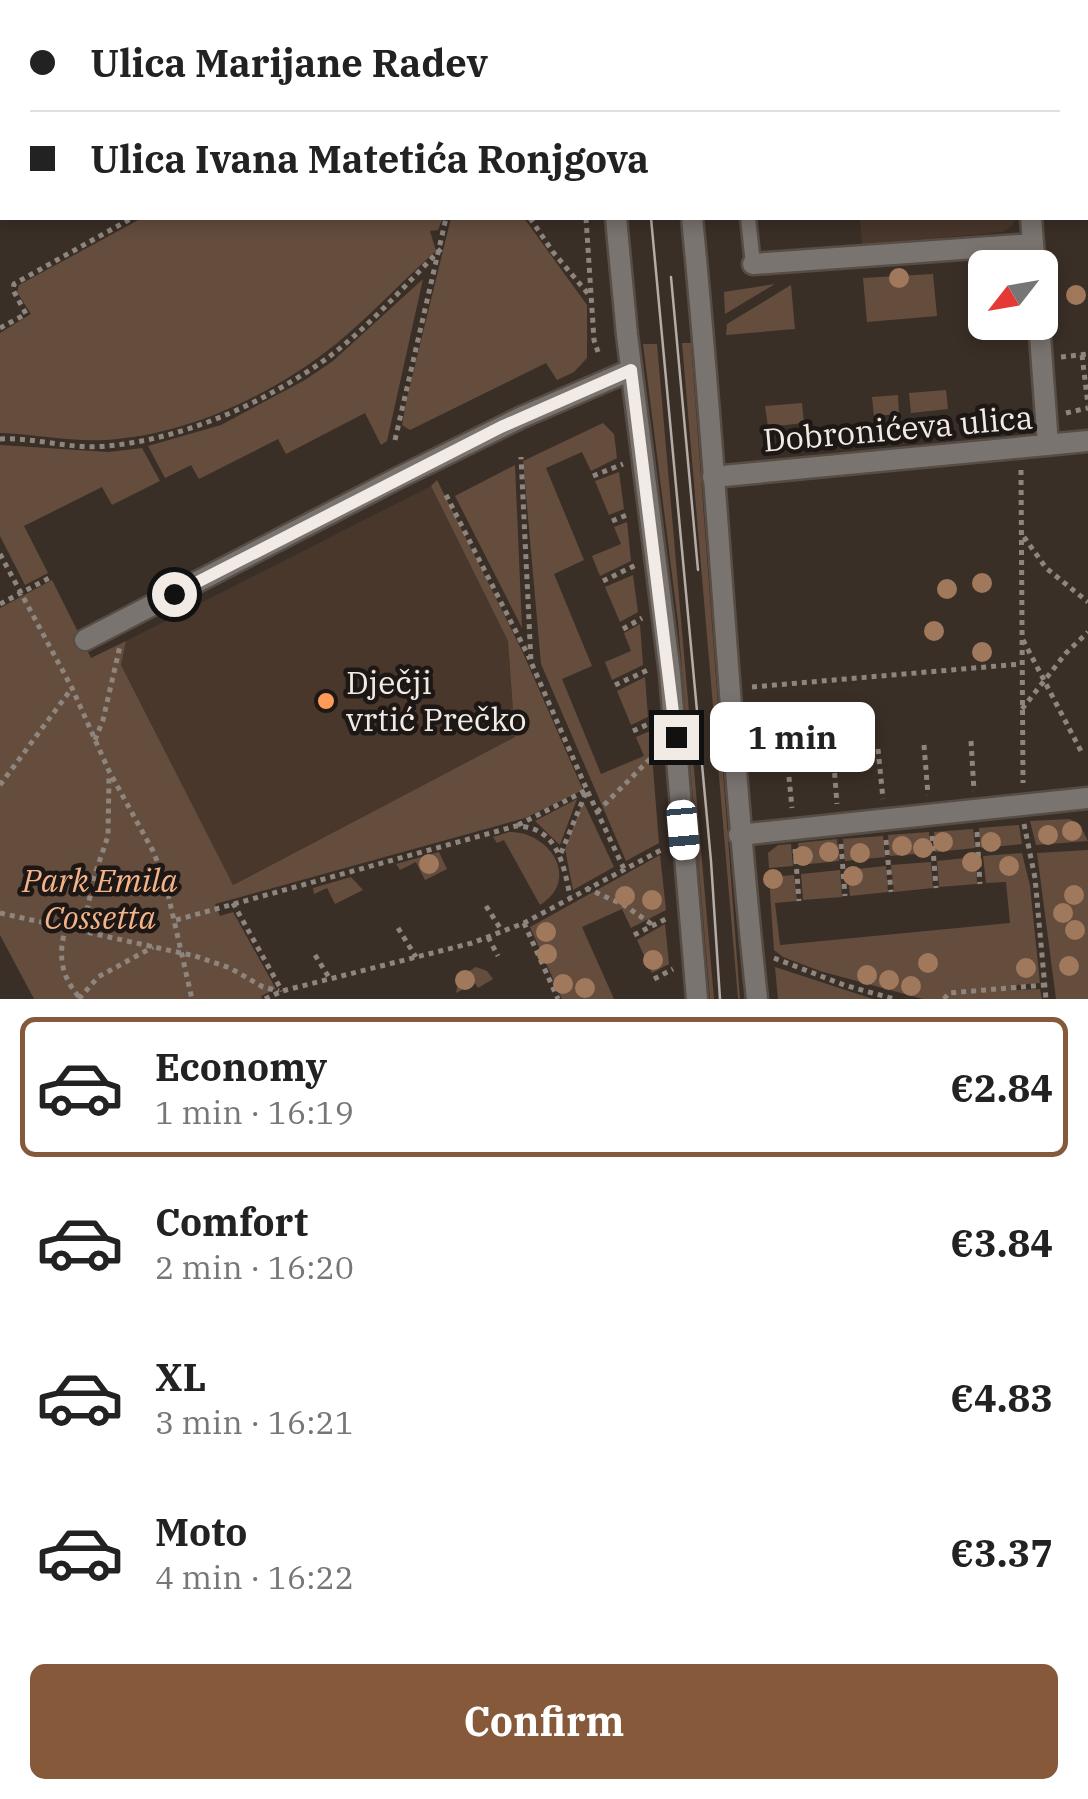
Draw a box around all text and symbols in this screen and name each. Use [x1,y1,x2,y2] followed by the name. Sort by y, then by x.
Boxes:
[90,38,488,87] text: Ulica Marijane Radev
[90,134,649,183] text: Ulica Ivana Matetića Ronjgova
[968,250,1058,340] north arrow
[968,250,1058,340] map controls
[761,395,1035,461] street label: Dobronićeva ulica
[152,572,197,617] route start
[346,661,527,740] place label: Dječji vrtić Prečko
[315,690,337,712] marker: Dječji vrtić Prečko
[711,702,876,772] callout: 1 min
[654,715,699,760] route end
[748,716,837,758] text: 1 min
[665,799,701,861] car
[21,859,178,938] park label: Park Emila Cossetta
[35,1042,125,1132] icon: car
[155,1042,327,1091] text: Economy
[950,1063,1053,1112] text: €2.84
[155,1091,354,1133] text: 1 min · 16:19
[35,1197,125,1287] icon: car
[155,1197,308,1246] text: Comfort
[950,1218,1053,1267] text: €3.84
[155,1246,354,1288] text: 2 min · 16:20
[35,1352,125,1442] icon: car
[155,1352,206,1401] text: XL
[950,1373,1053,1422] text: €4.83
[155,1401,354,1443] text: 3 min · 16:21
[35,1507,125,1597] icon: car
[155,1507,247,1556] text: Moto
[950,1528,1053,1577] text: €3.37
[155,1556,354,1598] text: 4 min · 16:22
[30,1664,1058,1779] button: Confirm

